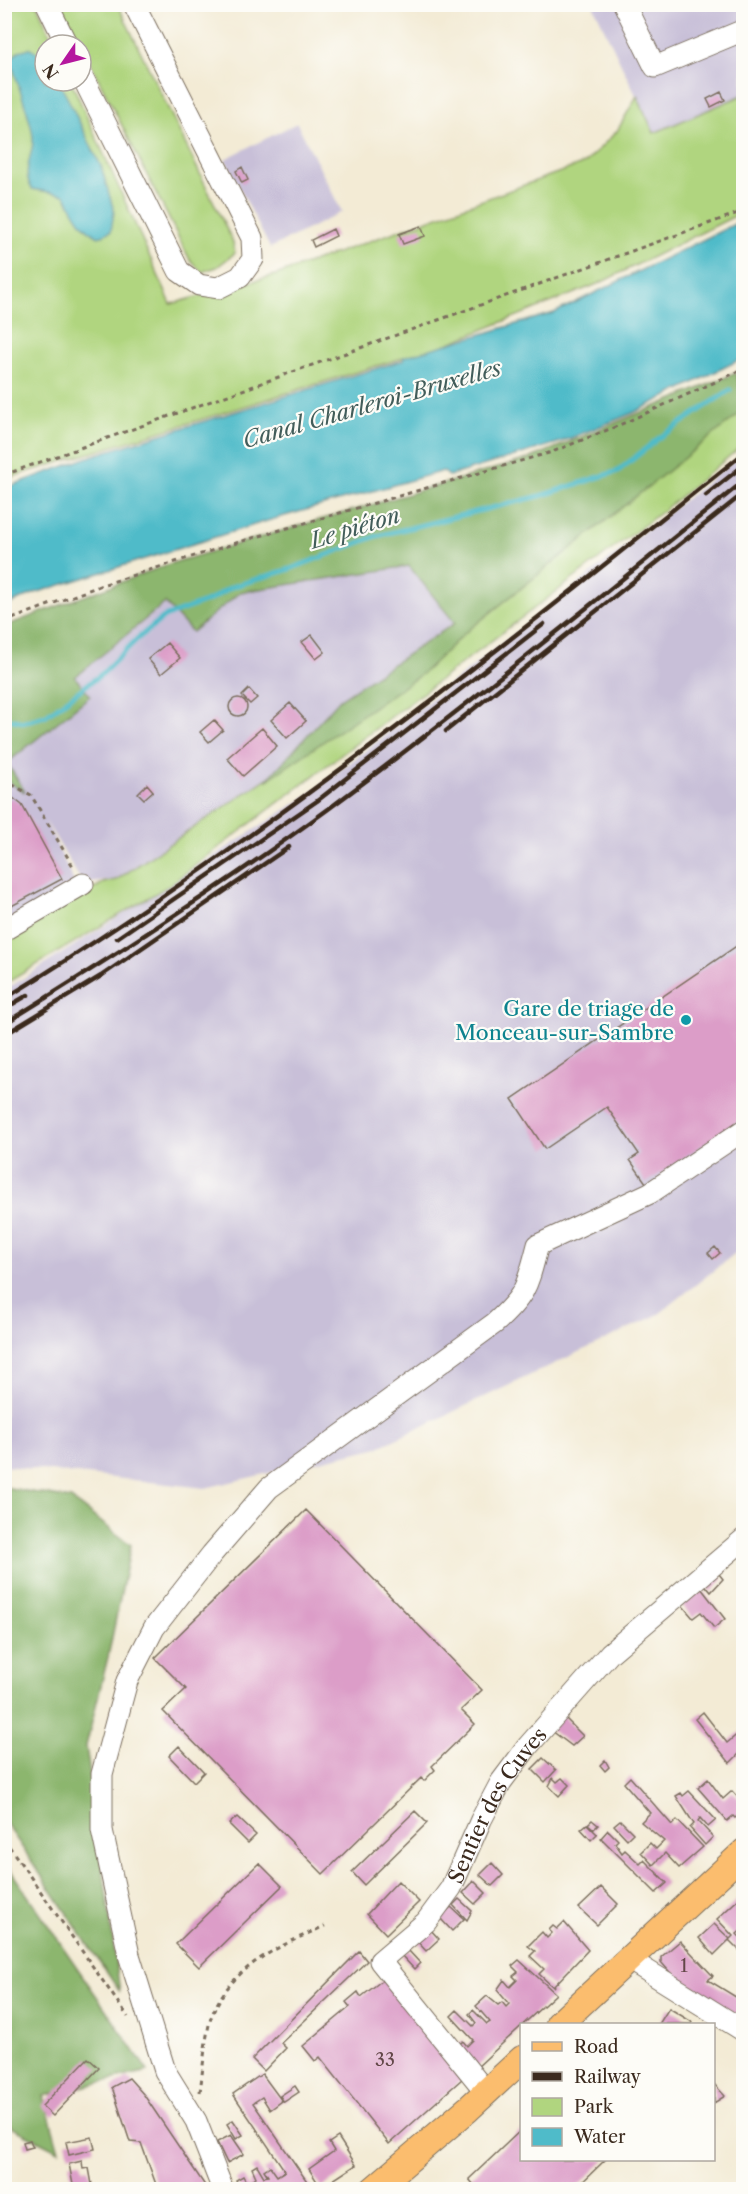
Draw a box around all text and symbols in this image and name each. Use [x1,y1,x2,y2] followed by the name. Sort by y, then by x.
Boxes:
[33,33,93,93] north arrow
[38,60,63,83] text: N
[239,354,505,454] water label: Canal Charleroi-Bruxelles
[305,502,403,555] water label: Le piéton
[455,996,674,1045] place label: Gare de triage de Monceau-sur-Sambre
[679,1013,693,1027] marker: Gare de triage de Monceau-sur-Sambre
[442,1722,551,1887] street label: Sentier des Cuves
[680,1955,688,1977] house number: 1
[520,2023,715,2161] legend
[574,2036,619,2058] text: Road
[375,2049,395,2071] house number: 33
[574,2066,642,2088] text: Railway
[574,2096,615,2118] text: Park
[573,2126,626,2148] text: Water

